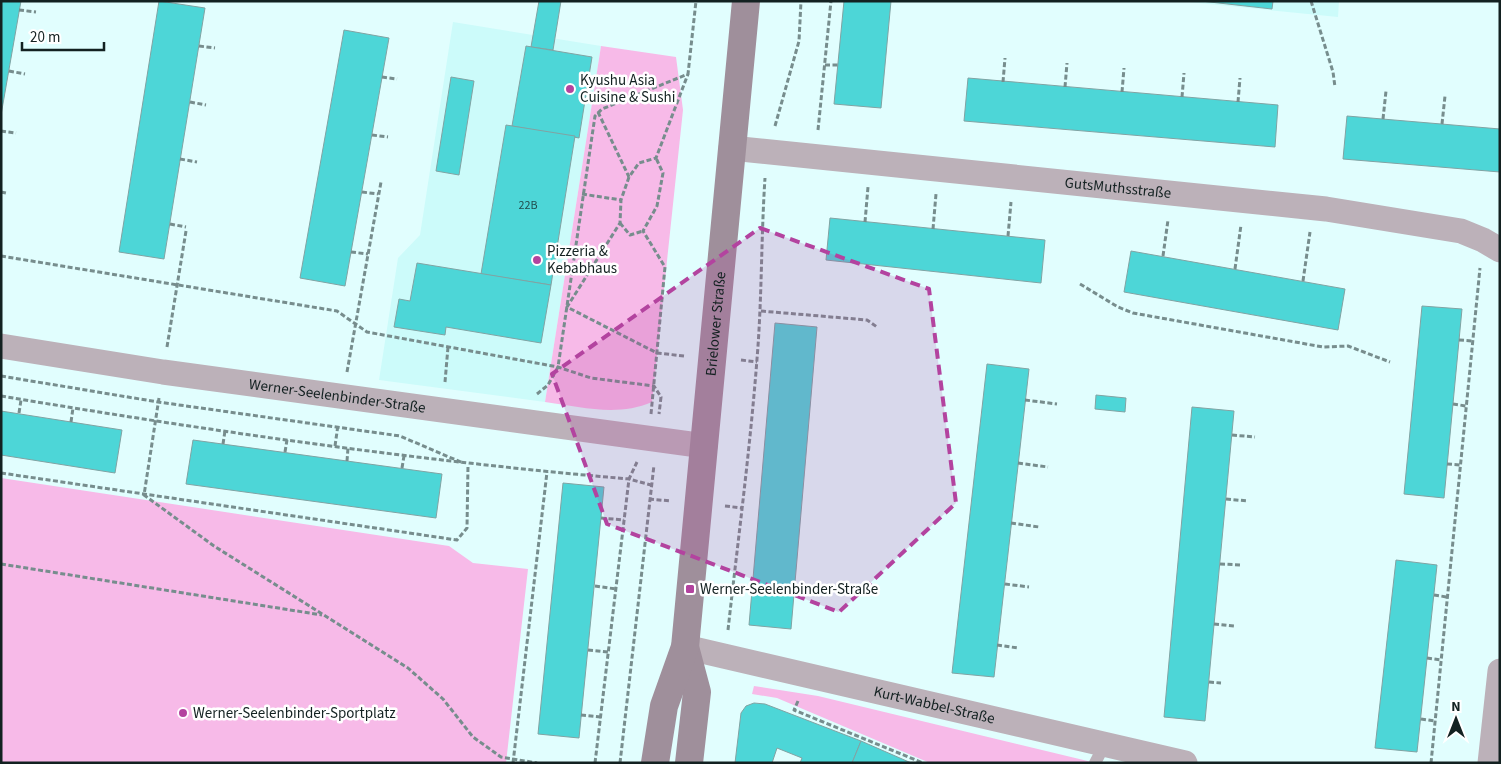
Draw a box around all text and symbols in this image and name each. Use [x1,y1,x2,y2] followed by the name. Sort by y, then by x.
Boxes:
[22,20,105,52] scale bar
[30,27,60,48] text: 20 m
[580,70,675,108] place label: Kyushu Asia Cuisine & Sushi
[564,83,576,95] marker: Kyushu Asia Cuisine & Sushi
[1064,172,1172,204] street label: GutsMuthsstraße
[519,197,537,214] house number: 22B
[547,241,617,279] place label: Pizzeria & Kebabhaus
[531,254,543,266] marker: Pizzeria & Kebabhaus
[700,271,731,377] street label: Brielower Straße
[248,373,427,418] street label: Werner-Seelenbinder-Straße
[700,579,878,600] place label: Werner-Seelenbinder-Straße
[684,583,696,595] marker: Werner-Seelenbinder-Straße
[872,681,997,729] street label: Kurt-Wabbel-Straße
[1431,694,1481,744] north arrow
[1451,697,1461,717] text: N
[193,703,396,724] place label: Werner-Seelenbinder-Sportplatz
[177,707,189,719] marker: Werner-Seelenbinder-Sportplatz

